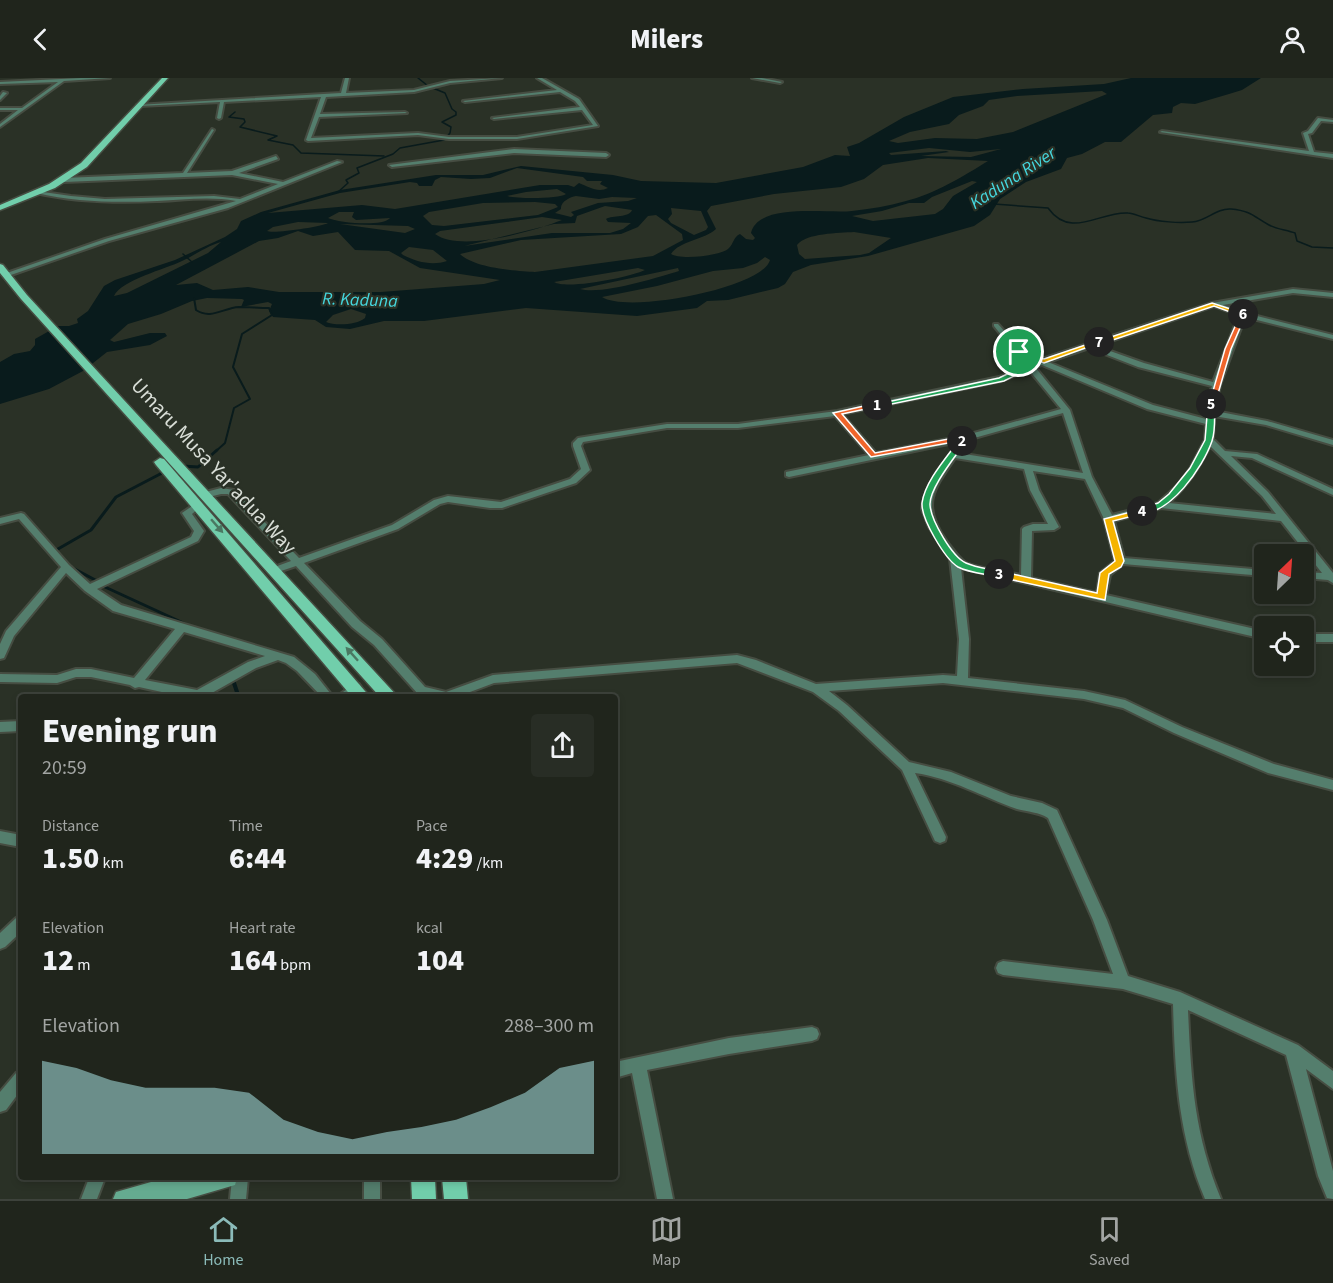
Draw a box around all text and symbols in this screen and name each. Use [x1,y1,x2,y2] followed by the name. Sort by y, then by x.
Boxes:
[630,20,703,59] text: Milers
[24,23,57,56] icon: back
[1276,23,1309,56] icon: person
[965,140,1062,215] water label: Kaduna River
[322,286,399,314] water label: R. Kaduna
[1228,299,1258,329] pin: 6
[1239,303,1247,325] text: 6
[993,326,1044,377] pin
[1084,327,1114,357] pin: 7
[1095,331,1103,353] text: 7
[1002,335,1035,368] icon: arrive
[124,371,304,561] street label: Umaru Musa Yar'adua Way
[1196,389,1226,419] pin: 5
[862,390,892,420] pin: 1
[1207,393,1215,415] text: 5
[873,394,881,416] text: 1
[947,426,977,456] pin: 2
[958,430,966,452] text: 2
[1127,496,1157,526] pin: 4
[1138,500,1146,522] text: 4
[210,518,223,533] one-way arrow
[1254,544,1314,604] north arrow
[1254,544,1314,676] map controls
[984,559,1014,589] pin: 3
[995,563,1003,585] text: 3
[1254,616,1314,676] button: locate
[345,647,359,662] one-way arrow
[42,708,218,755] text: Evening run
[531,714,594,777] button: share
[42,754,87,782] text: 20:59
[42,815,99,837] text: Distance
[229,815,263,837] text: Time
[416,815,447,837] text: Pace
[42,837,99,880] text: 1.50
[229,837,286,880] text: 6:44
[416,837,473,880] text: 4:29
[99,852,124,874] text: km
[473,852,503,874] text: /km
[42,917,104,939] text: Elevation
[229,917,296,939] text: Heart rate
[416,917,443,939] text: kcal
[42,939,74,982] text: 12
[229,939,277,982] text: 164
[416,939,464,982] text: 104
[74,954,91,976] text: m
[277,954,311,976] text: bpm
[42,1012,120,1040] text: Elevation
[504,1012,594,1040] text: 288–300 m
[203,1213,243,1271] tab: Home
[650,1213,683,1271] tab: Map
[1089,1213,1130,1271] tab: Saved

